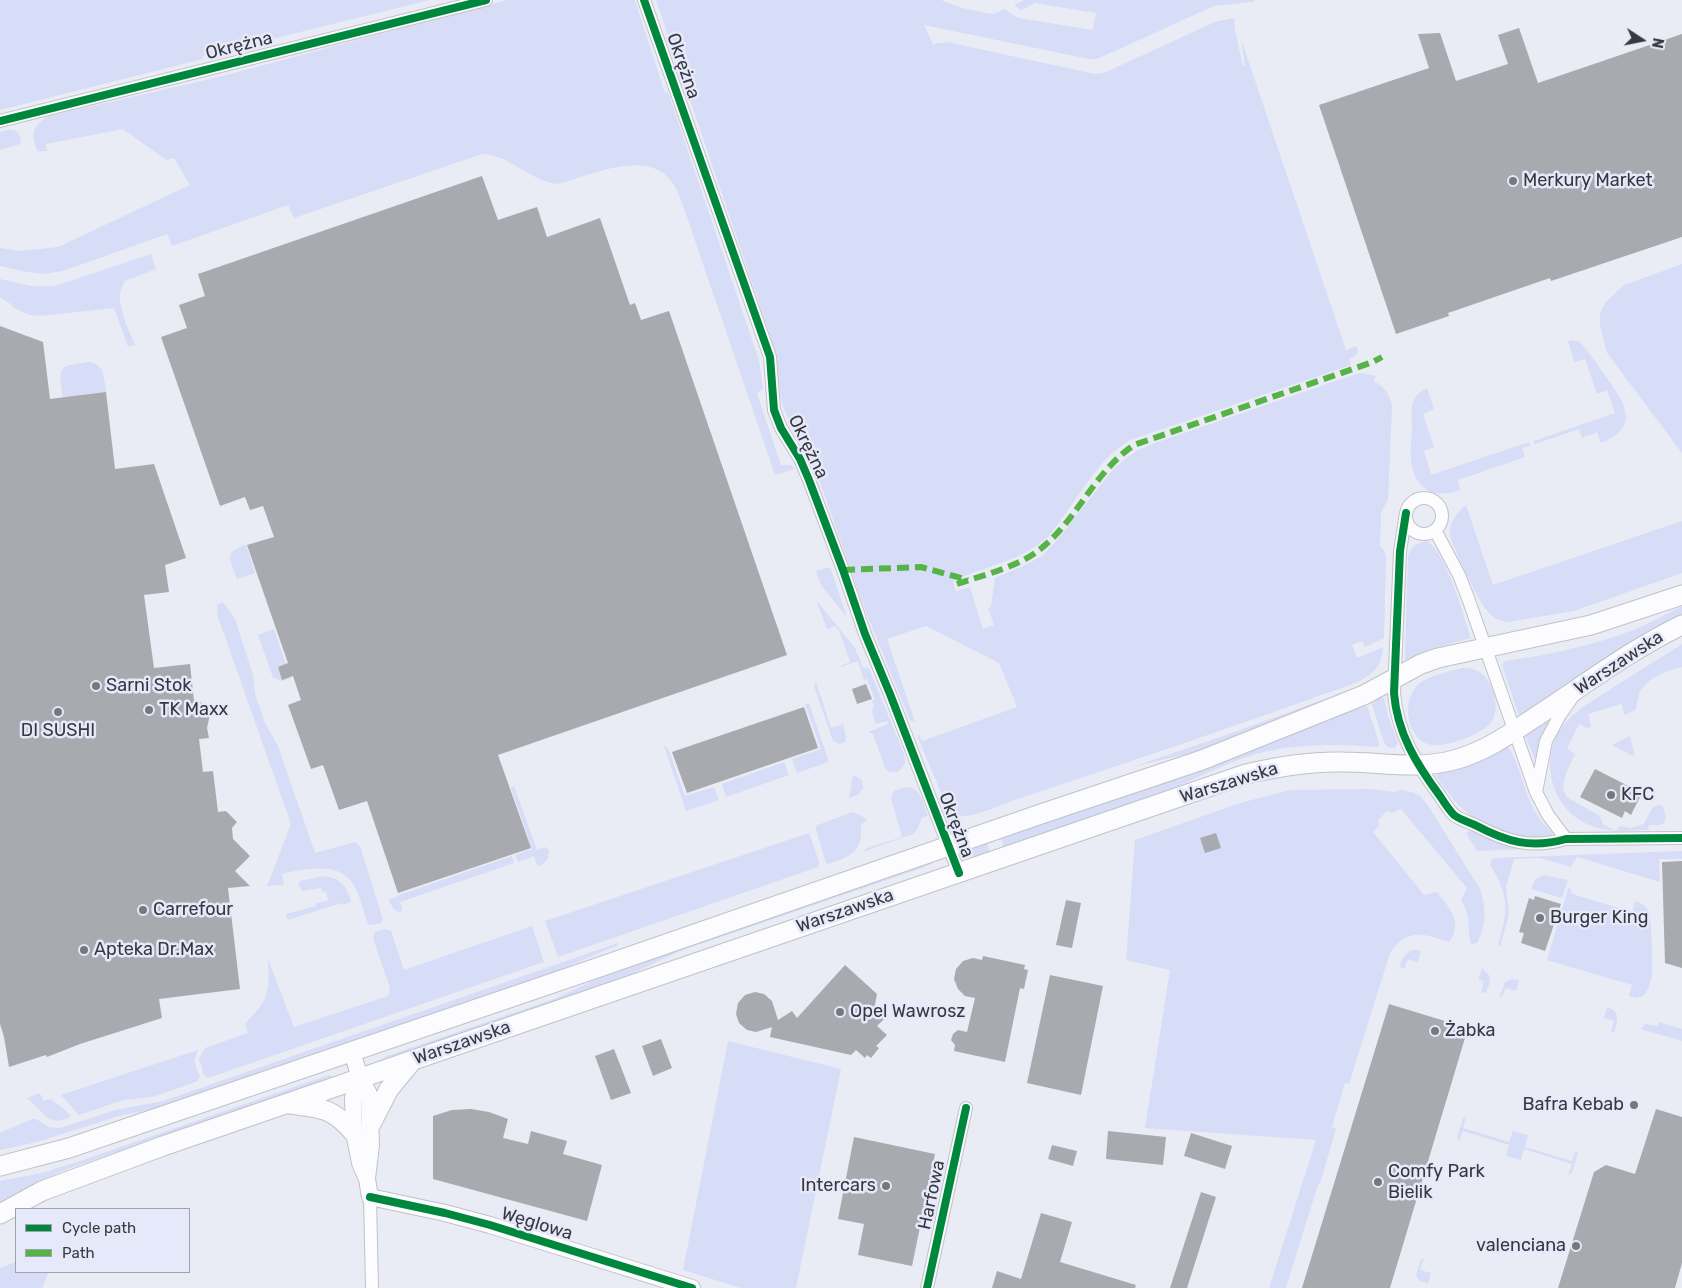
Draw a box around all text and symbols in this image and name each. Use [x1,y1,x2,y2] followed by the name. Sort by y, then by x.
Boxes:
[1617,15,1667,65] north arrow
[203,27,275,65] street label: Okrężna
[662,30,704,102] street label: Okrężna
[1648,36,1667,50] text: N
[1523,170,1652,192] place label: Merkury Market
[1507,175,1519,187] marker: Merkury Market
[783,412,833,482] street label: Okrężna
[1571,626,1667,700] street label: Warszawska
[106,675,191,697] place label: Sarni Stok
[90,680,102,692] marker: Sarni Stok
[159,699,228,721] place label: TK Maxx
[143,704,155,716] marker: TK Maxx
[52,706,64,718] marker: DI SUSHI
[21,720,95,742] place label: DI SUSHI
[1177,758,1281,808] street label: Warszawska
[1621,784,1654,806] place label: KFC
[934,789,978,861] street label: Okrężna
[1605,789,1617,801] marker: KFC
[794,884,896,938] street label: Warszawska
[153,899,233,921] place label: Carrefour
[137,904,149,916] marker: Carrefour
[1550,907,1648,929] place label: Burger King
[1534,912,1546,924] marker: Burger King
[94,939,214,961] place label: Apteka Dr.Max
[78,944,90,956] marker: Apteka Dr.Max
[850,1001,965,1023] place label: Opel Wawrosz
[834,1006,846,1018] marker: Opel Wawrosz
[411,1016,513,1070] street label: Warszawska
[1445,1020,1495,1042] place label: Żabka
[1429,1025,1441,1037] marker: Żabka
[1522,1094,1624,1116] place label: Bafra Kebab
[1628,1099,1640,1111] marker: Bafra Kebab
[914,1158,950,1232] street label: Harfowa
[1388,1161,1485,1204] place label: Comfy Park Bielik
[801,1175,876,1197] place label: Intercars
[1372,1176,1384,1188] marker: Comfy Park Bielik
[880,1180,892,1192] marker: Intercars
[499,1203,575,1245] street label: Węglowa
[15,1208,190,1273] legend
[62,1219,136,1237] text: Cycle path
[1476,1235,1566,1257] place label: valenciana
[1570,1240,1582,1252] marker: valenciana
[62,1244,95,1262] text: Path

